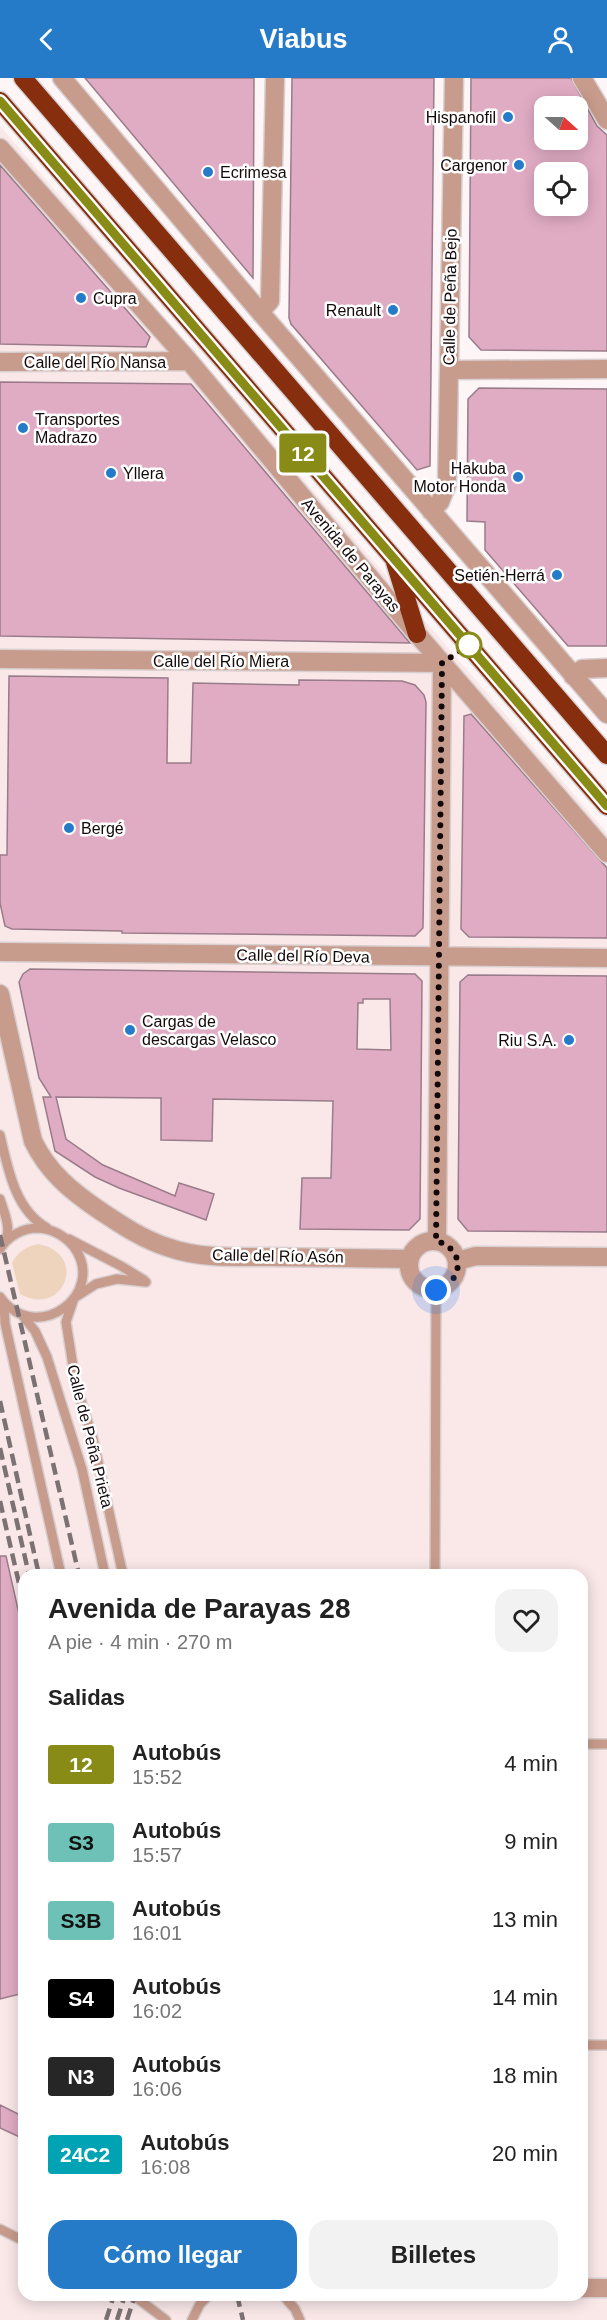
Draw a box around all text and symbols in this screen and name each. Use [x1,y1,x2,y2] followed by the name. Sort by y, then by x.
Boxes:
[30,23,63,56] icon: back
[544,23,577,56] icon: person
[259,24,348,54] text: Viabus
[534,96,588,150] north arrow
[534,96,588,216] map controls
[426,109,496,126] place label: Hispanofil
[501,110,515,124] marker: Hispanofil
[440,157,508,174] place label: Cargenor
[512,158,526,172] marker: Cargenor
[534,162,588,216] button: locate
[220,164,287,181] place label: Ecrimesa
[201,165,215,179] marker: Ecrimesa
[440,228,460,366] street label: Calle de Peña Bejo
[93,290,137,307] place label: Cupra
[74,291,88,305] marker: Cupra
[326,302,382,319] place label: Renault
[386,303,400,317] marker: Renault
[24,354,166,371] street label: Calle del Río Nansa
[35,411,120,446] place label: Transportes Madrazo
[16,421,30,435] marker: Transportes Madrazo
[276,434,330,472] line badge: 12
[291,442,315,465] text: 12
[414,460,506,495] place label: Hakuba Motor Honda
[123,465,164,482] place label: Yllera
[104,466,118,480] marker: Yllera
[511,470,525,484] marker: Hakuba Motor Honda
[299,495,403,615] street label: Avenida de Parayas
[454,567,545,584] place label: Setién-Herrá
[550,568,564,582] marker: Setién-Herrá
[456,632,482,658] unlabelled marker
[153,653,289,670] street label: Calle del Río Miera
[81,820,124,837] place label: Bergé
[62,821,76,835] marker: Bergé
[236,946,370,966] street label: Calle del Río Deva
[142,1013,276,1048] place label: Cargas de descargas Velasco
[123,1023,137,1037] marker: Cargas de descargas Velasco
[498,1032,557,1049] place label: Riu S.A.
[562,1033,576,1047] marker: Riu S.A.
[212,1246,344,1266] street label: Calle del Río Asón
[421,1275,451,1305] your location
[64,1363,116,1509] street label: Calle de Peña Prieta
[495,1589,558,1652] button: heart
[48,1593,350,1624] text: Avenida de Parayas 28
[48,1631,233,1653] text: A pie · 4 min · 270 m
[48,1685,125,1710] text: Salidas
[132,1740,221,1765] text: Autobús
[504,1751,558,1776] text: 4 min
[69,1753,93,1776] text: 12
[132,1766,182,1788] text: 15:52
[132,1818,221,1843] text: Autobús
[504,1829,558,1854] text: 9 min
[68,1831,94,1854] text: S3
[132,1844,182,1866] text: 15:57
[132,1896,221,1921] text: Autobús
[492,1907,558,1932] text: 13 min
[61,1909,101,1932] text: S3B
[132,1922,182,1944] text: 16:01
[132,1974,221,1999] text: Autobús
[492,1985,558,2010] text: 14 min
[68,1987,94,2010] text: S4
[132,2000,182,2022] text: 16:02
[132,2052,221,2077] text: Autobús
[492,2063,558,2088] text: 18 min
[68,2065,94,2088] text: N3
[132,2078,182,2100] text: 16:06
[140,2130,229,2155] text: Autobús
[492,2141,558,2166] text: 20 min
[60,2143,110,2166] text: 24C2
[140,2156,190,2178] text: 16:08
[48,2220,297,2289] button: Cómo llegar
[309,2220,558,2289] button: Billetes

